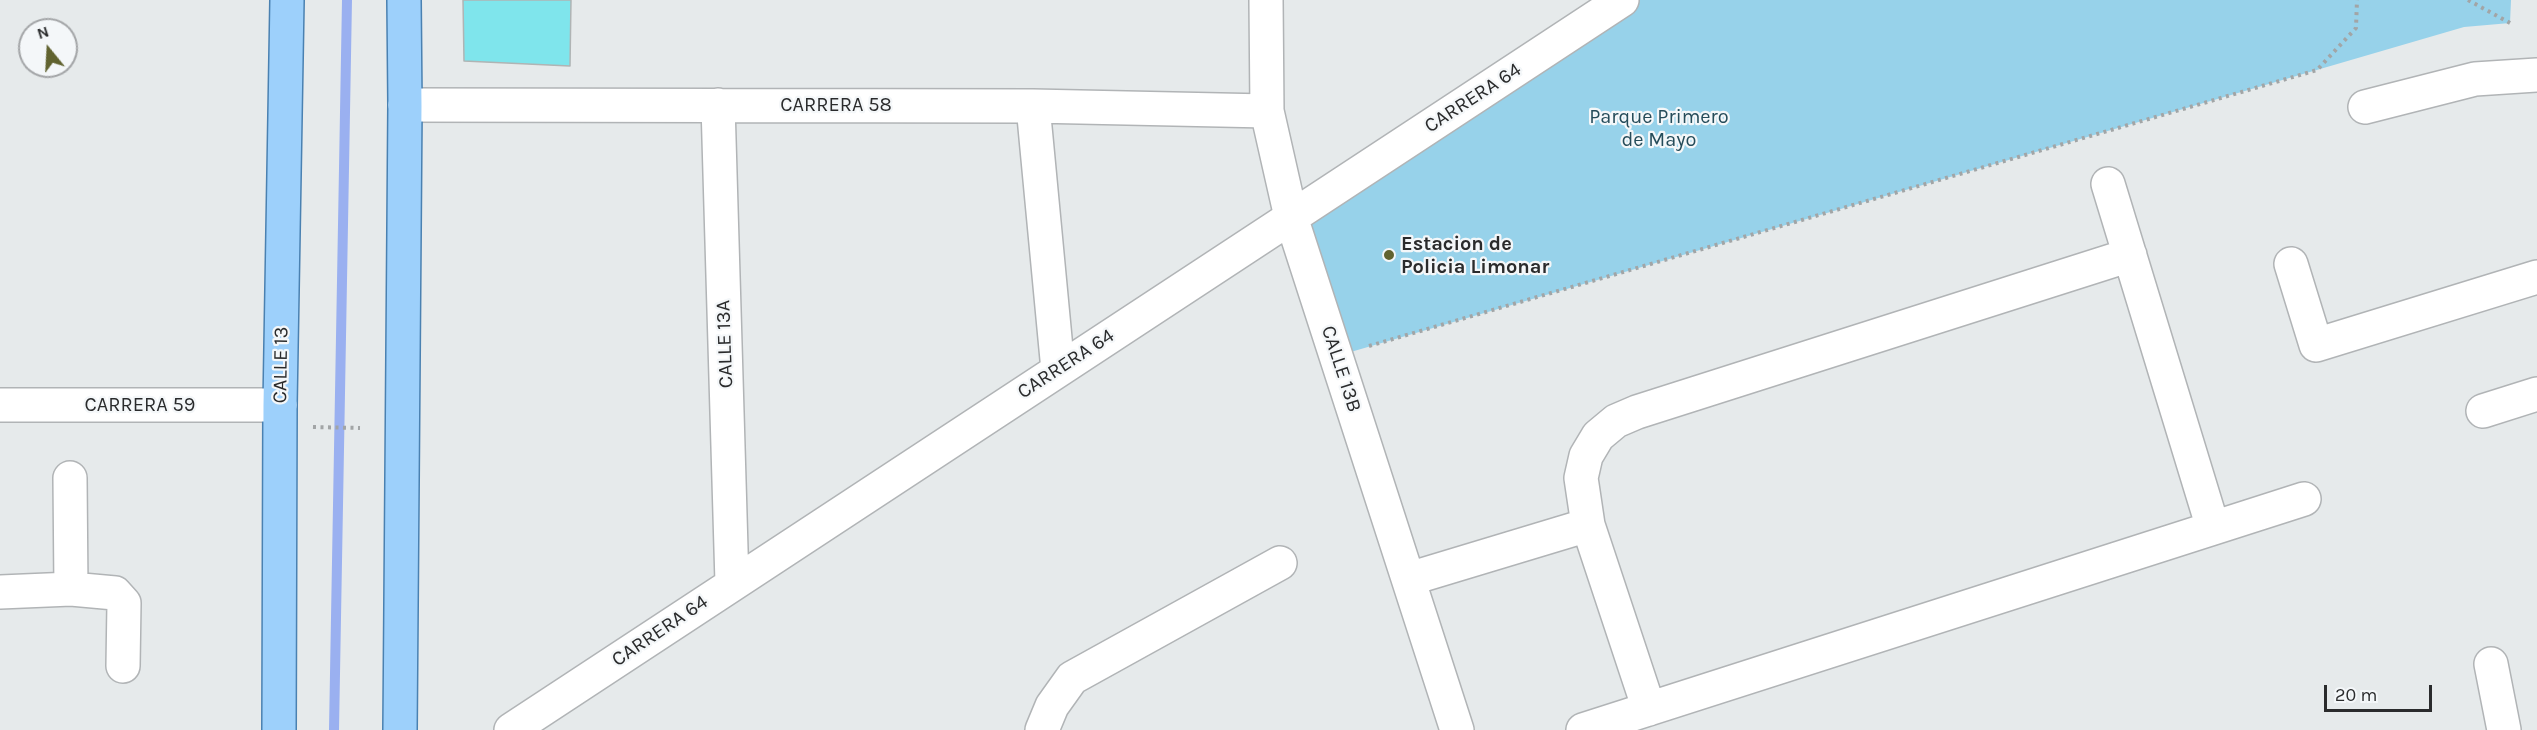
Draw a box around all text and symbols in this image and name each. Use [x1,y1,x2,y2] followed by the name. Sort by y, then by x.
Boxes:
[18,18,78,78] north arrow
[34,22,51,43] text: N
[1420,58,1526,138] street label: CARRERA 64
[780,93,892,117] street label: CARRERA 58
[1589,105,1729,152] park label: Parque Primero de Mayo
[1401,232,1549,279] place label: Estacion de Policia Limonar
[1382,248,1396,262] marker: Estacion de Policia Limonar
[711,299,739,389] street label: CALLE 13A
[1316,323,1366,415] street label: CALLE 13B
[1013,324,1119,404] street label: CARRERA 64
[268,326,294,404] street label: CALLE 13
[85,393,195,417] street label: CARRERA 59
[607,590,713,672] street label: CARRERA 64
[2327,673,2435,711] scale bar
[2335,684,2377,706] text: 20 m

